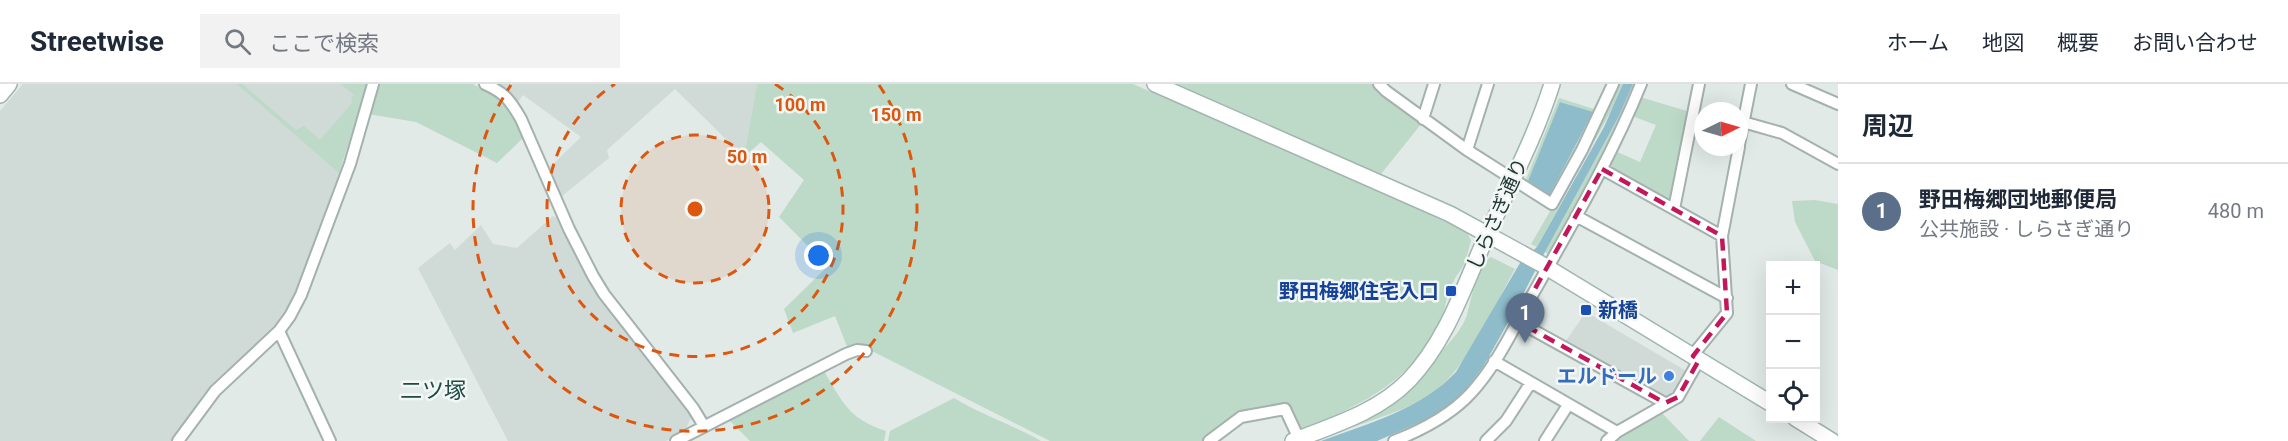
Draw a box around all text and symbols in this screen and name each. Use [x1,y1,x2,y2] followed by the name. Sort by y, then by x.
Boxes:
[200,14,620,68] search box
[30,25,164,58] text: Streetwise
[221,25,254,58] icon: search
[269,31,379,56] text: ここで検索
[1887,31,1949,55] text: ホーム
[1982,31,2024,55] text: 地図
[2057,31,2099,55] text: 概要
[2132,31,2258,55] text: お問い合わせ
[774,94,826,115] text: 100 m
[1694,102,1748,156] north arrow
[870,104,922,125] text: 150 m
[1862,111,1914,141] text: 周辺
[727,146,767,167] text: 50 m
[1462,154,1532,274] street label: しらさぎ通り
[1919,187,2117,212] text: 野田梅郷団地郵便局
[685,199,705,219] centre of rings
[1876,199,1887,223] text: 1
[2208,199,2264,223] text: 480 m
[1919,217,2134,241] text: 公共施設 · しらさぎ通り
[804,241,833,270] your location
[1766,261,1820,423] map controls
[1766,261,1820,315] button: +
[1279,279,1439,303] place label: 野田梅郷住宅入口
[1444,284,1458,298] marker: 野田梅郷住宅入口
[1506,294,1544,343] pin: 1
[1598,298,1638,322] place label: 新橋
[1579,303,1593,317] marker: 新橋
[1766,315,1820,369] button: −
[1557,364,1657,388] place label: エルドール
[1662,369,1676,383] marker: エルドール
[1766,369,1820,423] button: locate
[400,378,466,403] district label: 二ツ塚

